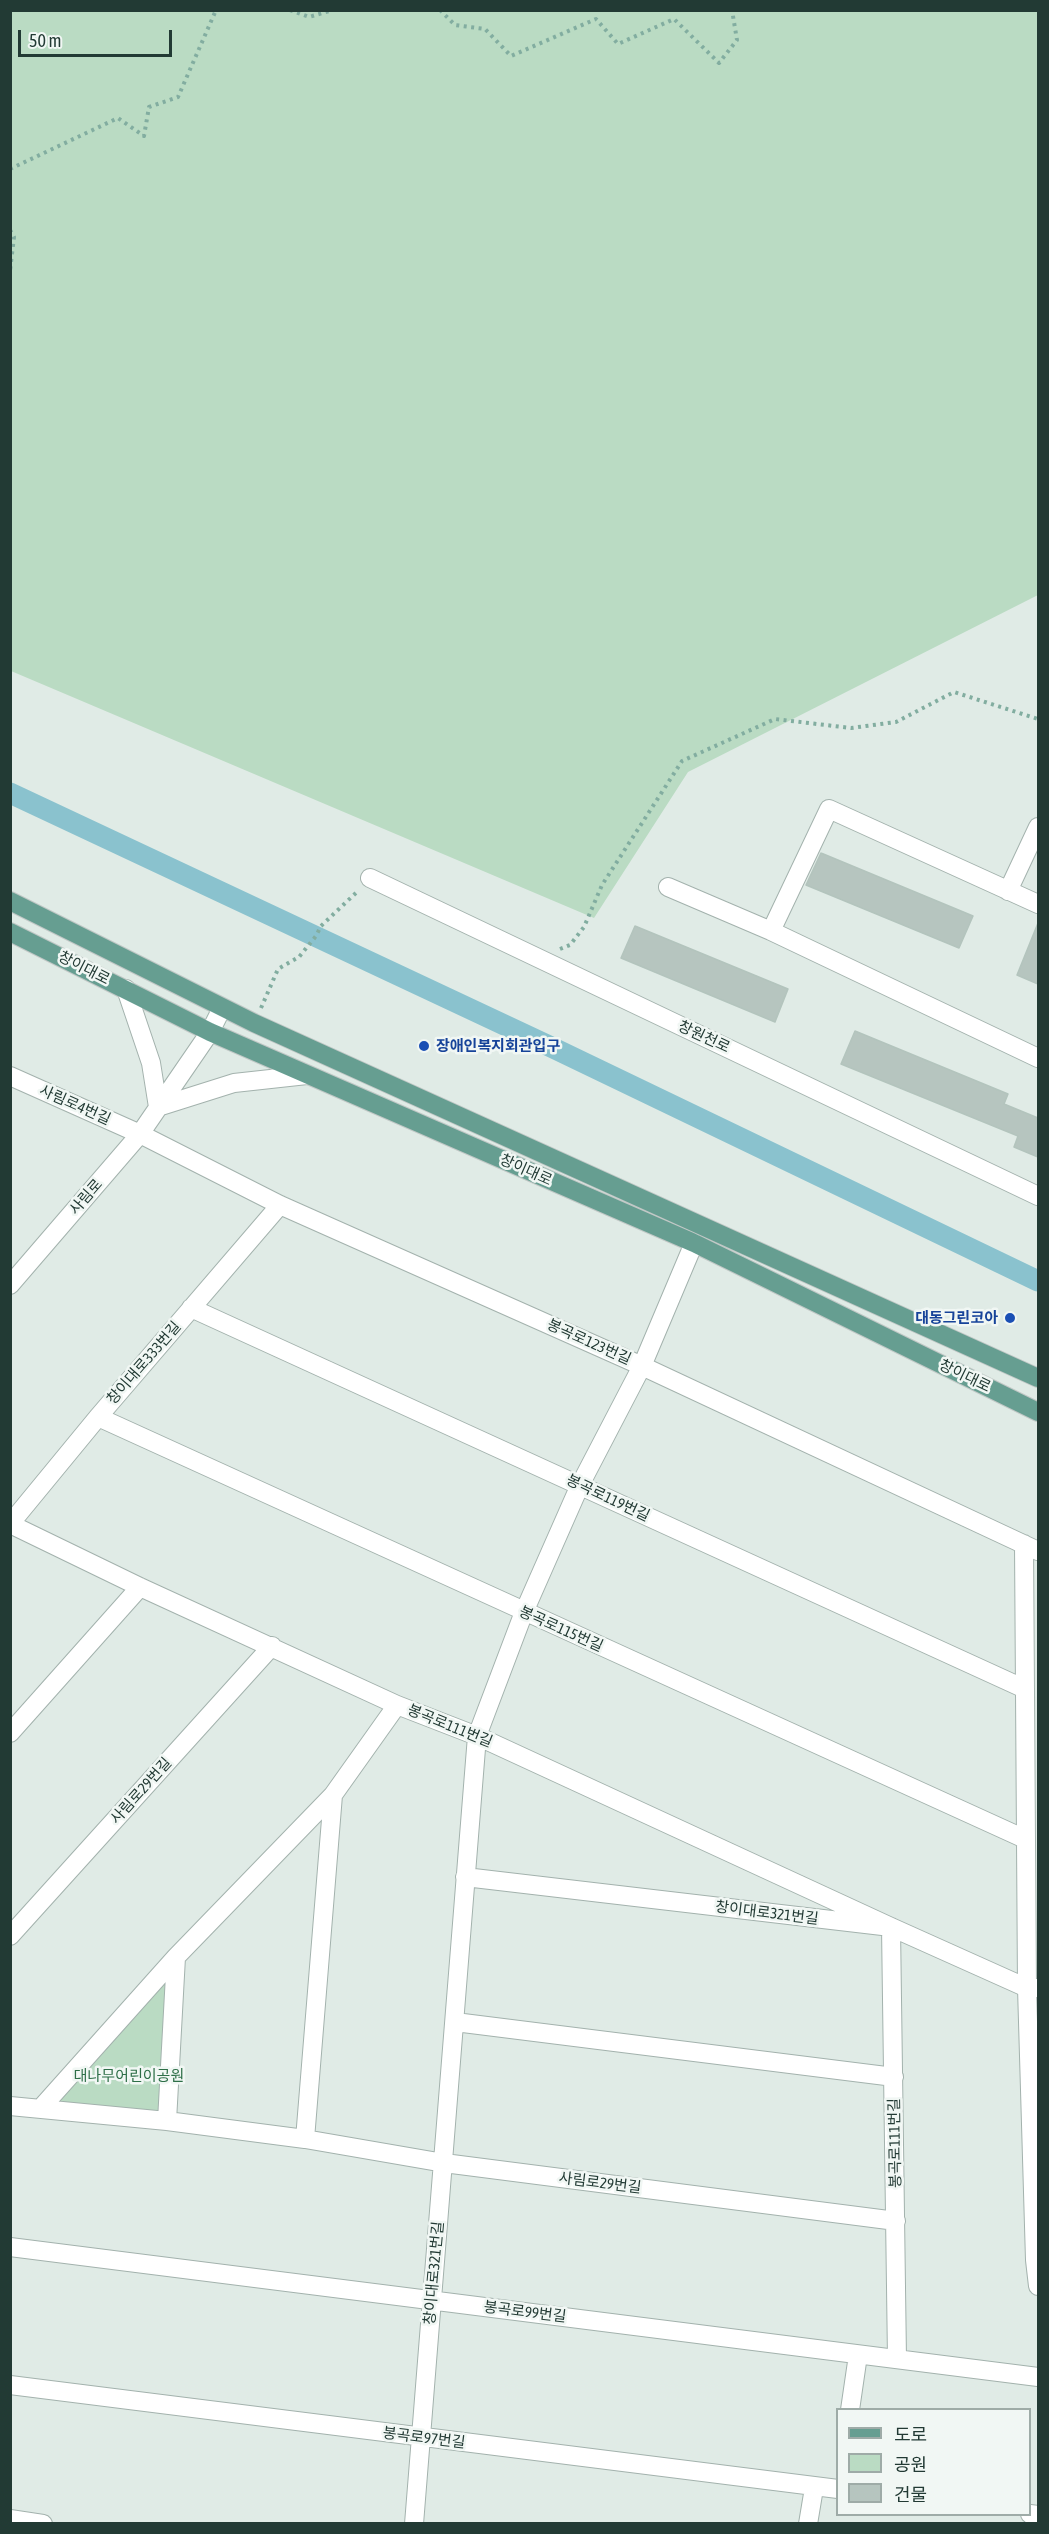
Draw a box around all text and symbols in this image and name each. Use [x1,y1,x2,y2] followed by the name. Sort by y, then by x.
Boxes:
[21,18,176,56] scale bar
[29,30,61,51] text: 50 m
[55,947,113,989] street label: 창이대로
[675,1017,733,1057] street label: 창원천로
[436,1037,560,1055] place label: 장애인복지회관입구
[417,1039,431,1053] marker: 장애인복지회관입구
[37,1081,113,1129] street label: 사림로4번길
[497,1151,555,1189] street label: 창이대로
[66,1175,106,1219] street label: 사림로
[915,1309,998,1327] place label: 대동그린코아
[1003,1311,1017,1325] marker: 대동그린코아
[544,1315,634,1369] street label: 봉곡로123번길
[103,1318,185,1408] street label: 창이대로333번길
[936,1356,994,1396] street label: 창이대로
[563,1471,653,1525] street label: 봉곡로119번길
[516,1602,606,1656] street label: 봉곡로115번길
[405,1701,495,1751] street label: 봉곡로111번길
[107,1754,175,1828] street label: 사림로29번길
[714,1898,820,1928] street label: 창이대로321번길
[74,2067,184,2085] park label: 대나무어린이공원
[885,2098,905,2188] street label: 봉곡로111번길
[558,2169,642,2197] street label: 사림로29번길
[421,2220,447,2326] street label: 창이대로321번길
[483,2298,567,2326] street label: 봉곡로99번길
[836,2408,1031,2516] legend
[382,2424,466,2452] street label: 봉곡로97번길
[894,2424,927,2445] text: 도로
[894,2454,927,2475] text: 공원
[894,2484,927,2505] text: 건물

